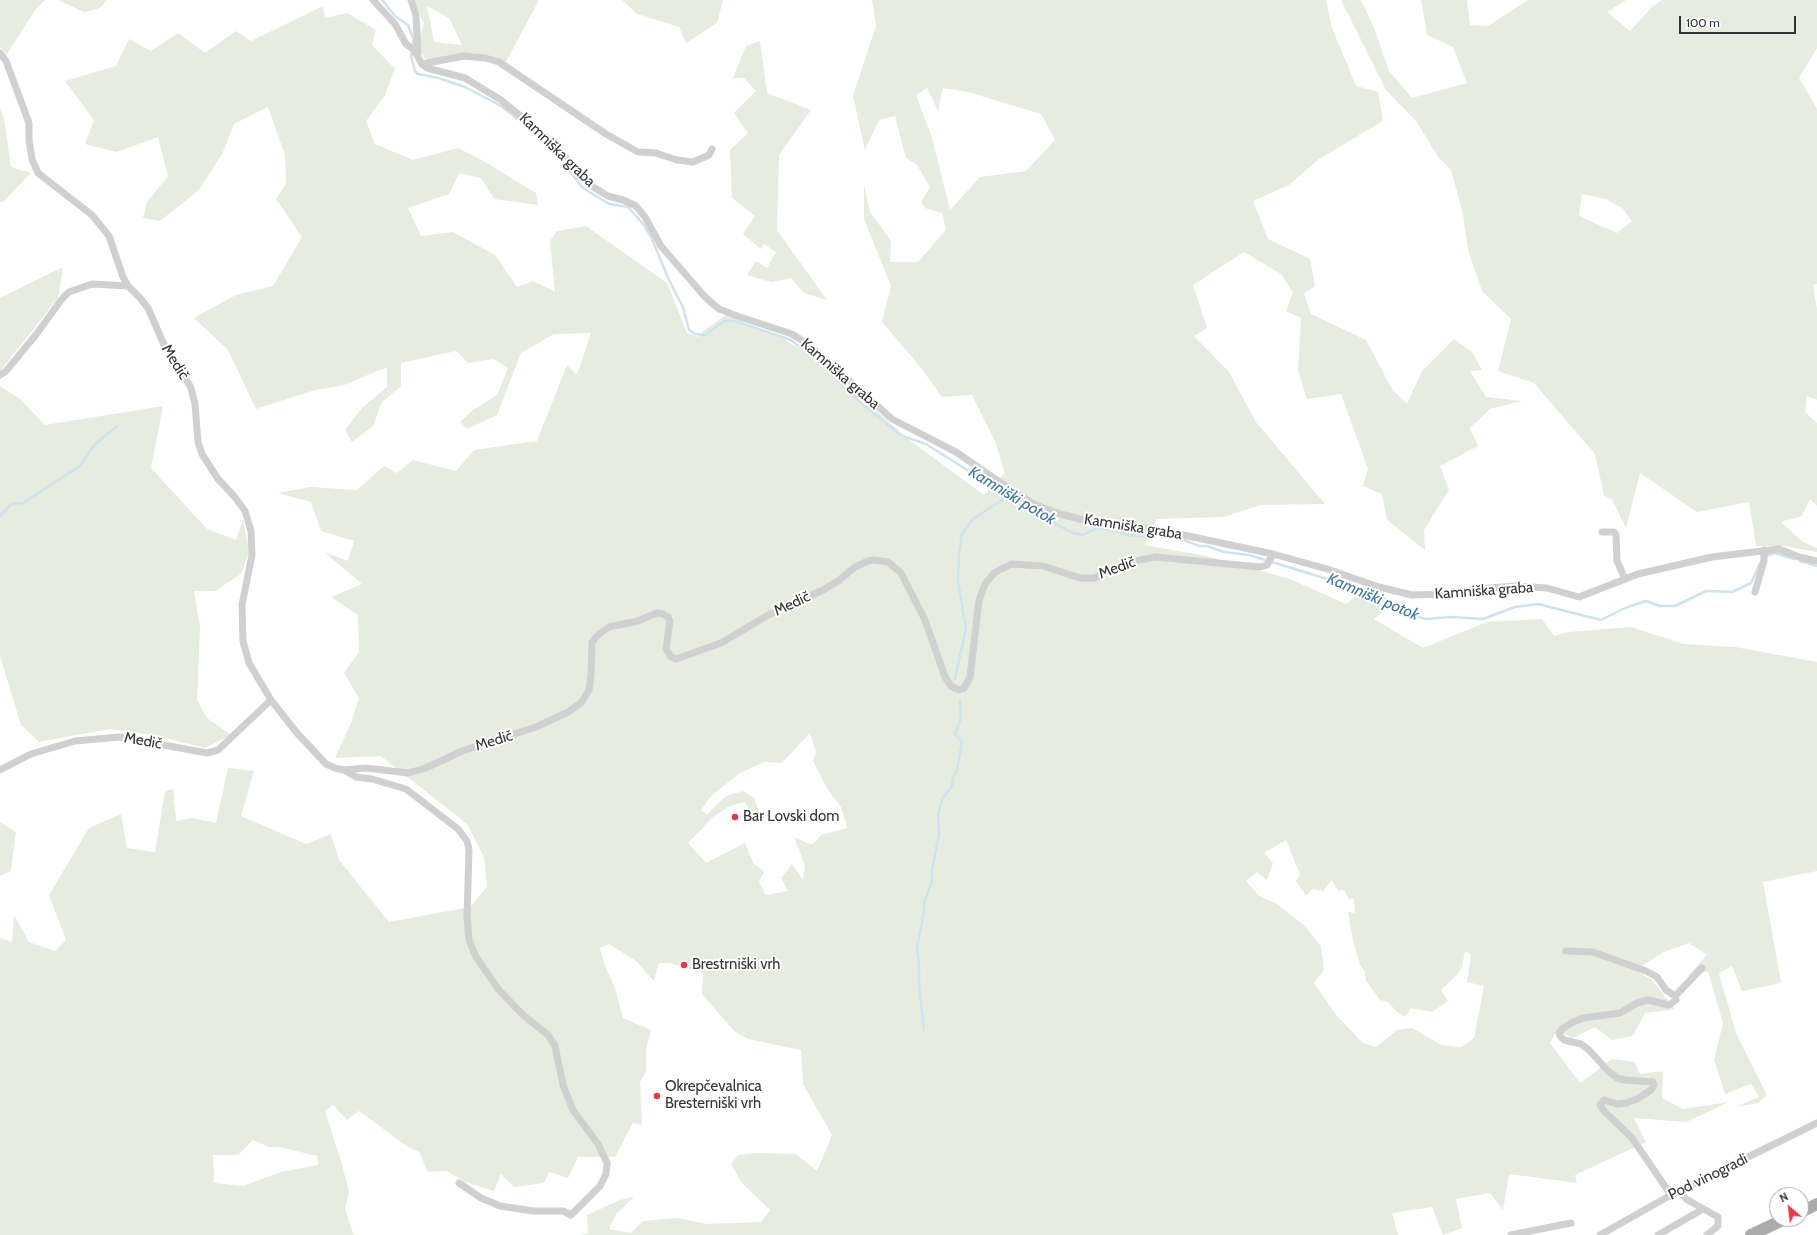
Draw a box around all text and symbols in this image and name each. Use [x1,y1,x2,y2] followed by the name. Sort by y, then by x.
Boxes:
[1681,8,1798,34] scale bar
[1686,15,1720,30] text: 100 m
[515,109,599,191] street label: Kamniška graba
[797,335,883,413] street label: Kamniška graba
[157,341,193,383] street label: Medič
[965,463,1059,529] water label: Kamniški potok
[1083,510,1183,544] street label: Kamniška graba
[1096,553,1138,583] street label: Medič
[1324,569,1422,625] water label: Kamniški potok
[1434,579,1534,603] street label: Kamniška graba
[771,588,813,620] street label: Medič
[473,727,515,755] street label: Medič
[123,729,163,753] street label: Medič
[743,808,839,826] place label: Bar Lovski dom
[730,812,740,822] marker: Bar Lovski dom
[692,956,780,974] place label: Brestrniški vrh
[679,960,689,970] marker: Brestrniški vrh
[665,1078,762,1113] place label: Okrepčevalnica Bresterniški vrh
[652,1091,662,1101] marker: Okrepčevalnica Bresterniški vrh
[1665,1150,1751,1204] street label: Pod vinogradi
[1769,1187,1809,1227] north arrow
[1777,1189,1791,1205] text: N

